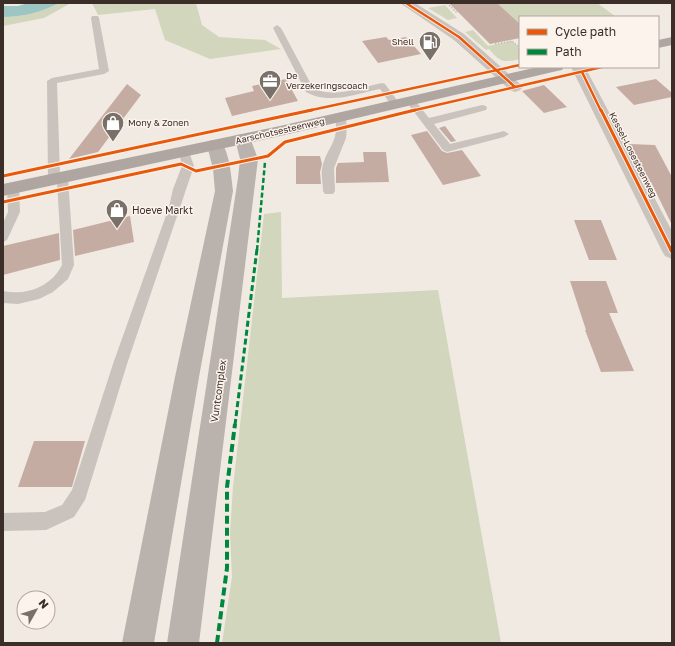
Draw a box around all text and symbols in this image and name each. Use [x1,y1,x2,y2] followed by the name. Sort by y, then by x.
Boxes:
[519,16,659,68] legend
[555,24,616,39] text: Cycle path
[417,29,443,62] fuel station icon: Shell
[392,36,414,47] place label: Shell
[555,44,582,59] text: Path
[257,68,283,101] office icon: De Verzekeringscoach
[286,70,368,91] place label: De Verzekeringscoach
[100,110,126,143] shop icon: Mony & Zonen
[607,110,660,199] street label: Kessel-Losesteenweg
[234,115,325,146] street label: Aarschotsesteenweg
[128,117,189,128] place label: Mony & Zonen
[104,197,130,230] shop icon: Hoeve Markt
[132,204,193,216] place label: Hoeve Markt
[208,358,228,423] street label: Vuntcomplex
[16,590,56,630] north arrow
[36,596,52,611] text: N

